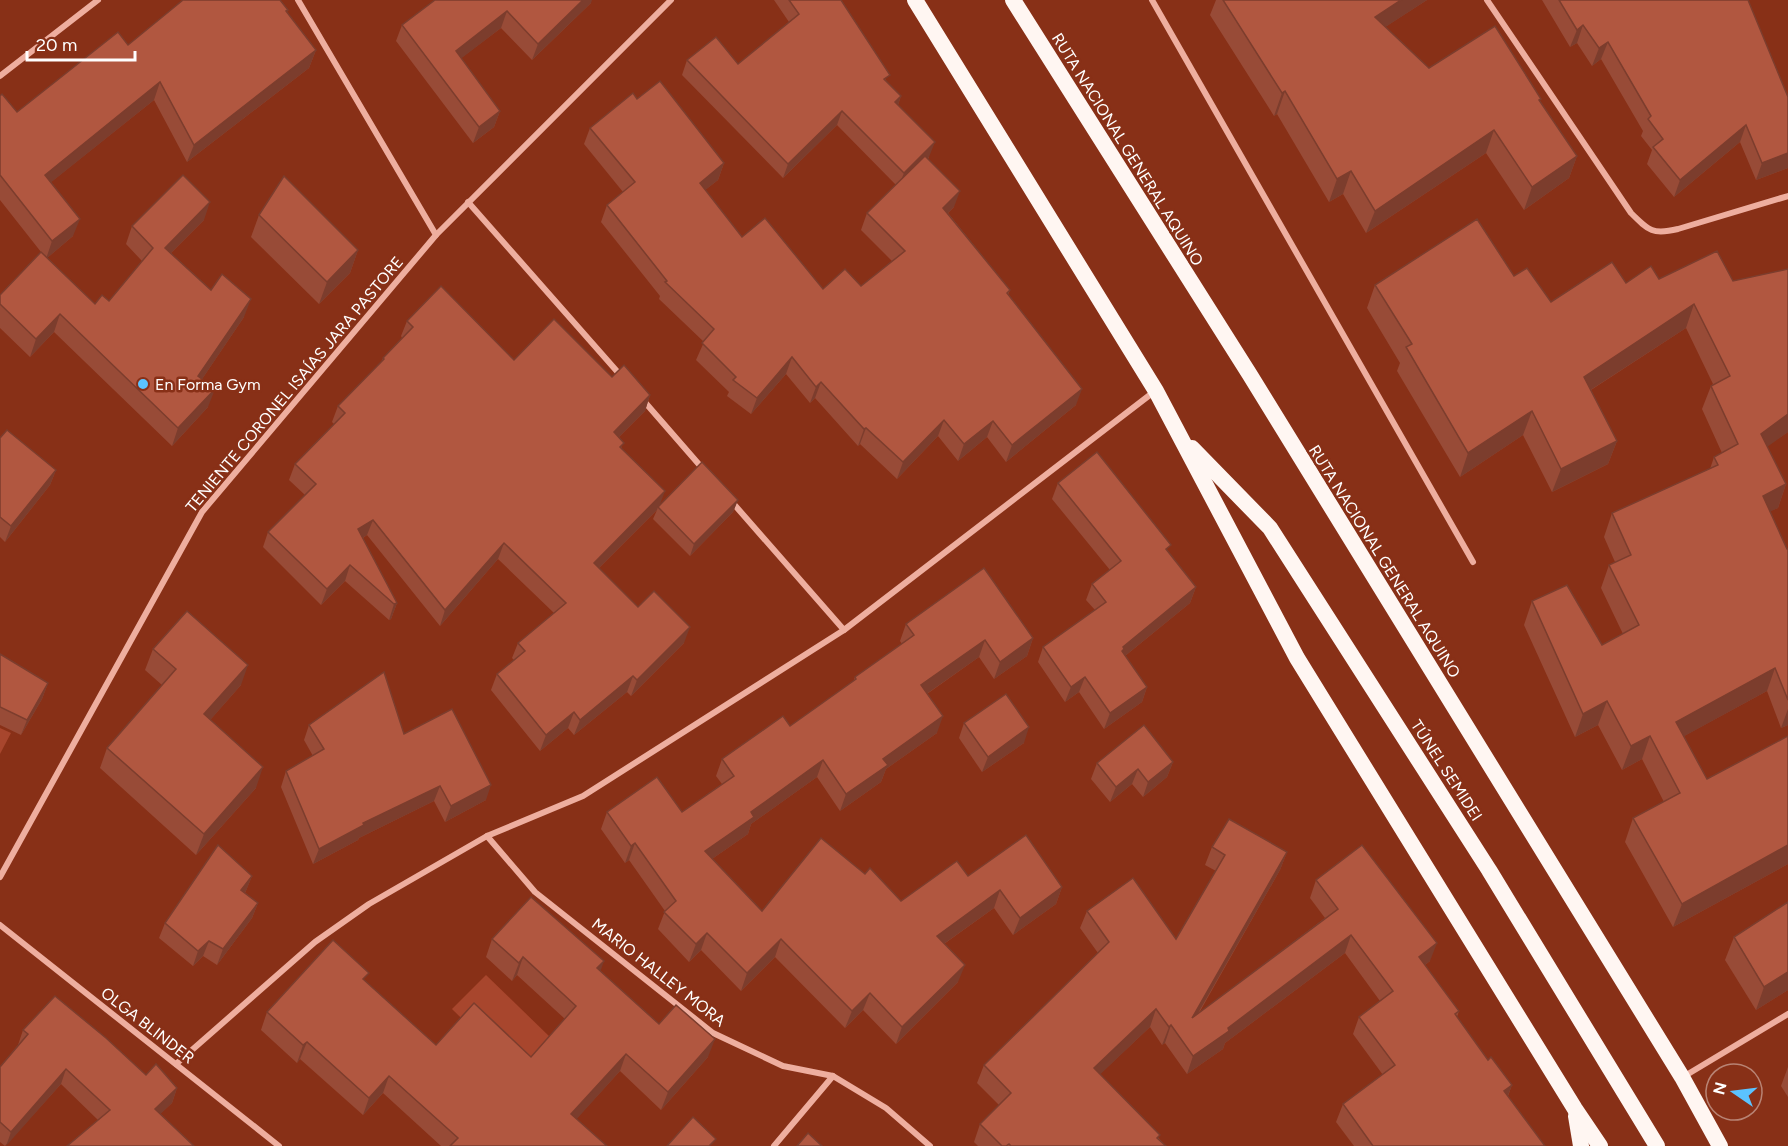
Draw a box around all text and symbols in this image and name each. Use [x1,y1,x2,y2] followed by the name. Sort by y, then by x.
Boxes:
[27,24,135,62] scale bar
[1048,29,1207,269] street label: RUTA NACIONAL GENERAL AQUINO
[36,34,77,56] text: 20 m
[182,253,407,516] street label: TENIENTE CORONEL ISAÍAS JARA PASTORE
[155,375,261,394] place label: En Forma Gym
[136,377,150,391] marker: En Forma Gym
[1305,441,1464,681] street label: RUTA NACIONAL GENERAL AQUINO
[1407,716,1486,824] street label: TÚNEL SEMIDEI
[588,914,729,1031] street label: MARIO HALLEY MORA
[97,983,198,1068] street label: OLGA BLINDER
[1704,1062,1764,1122] north arrow
[1709,1080,1731,1097] text: N

